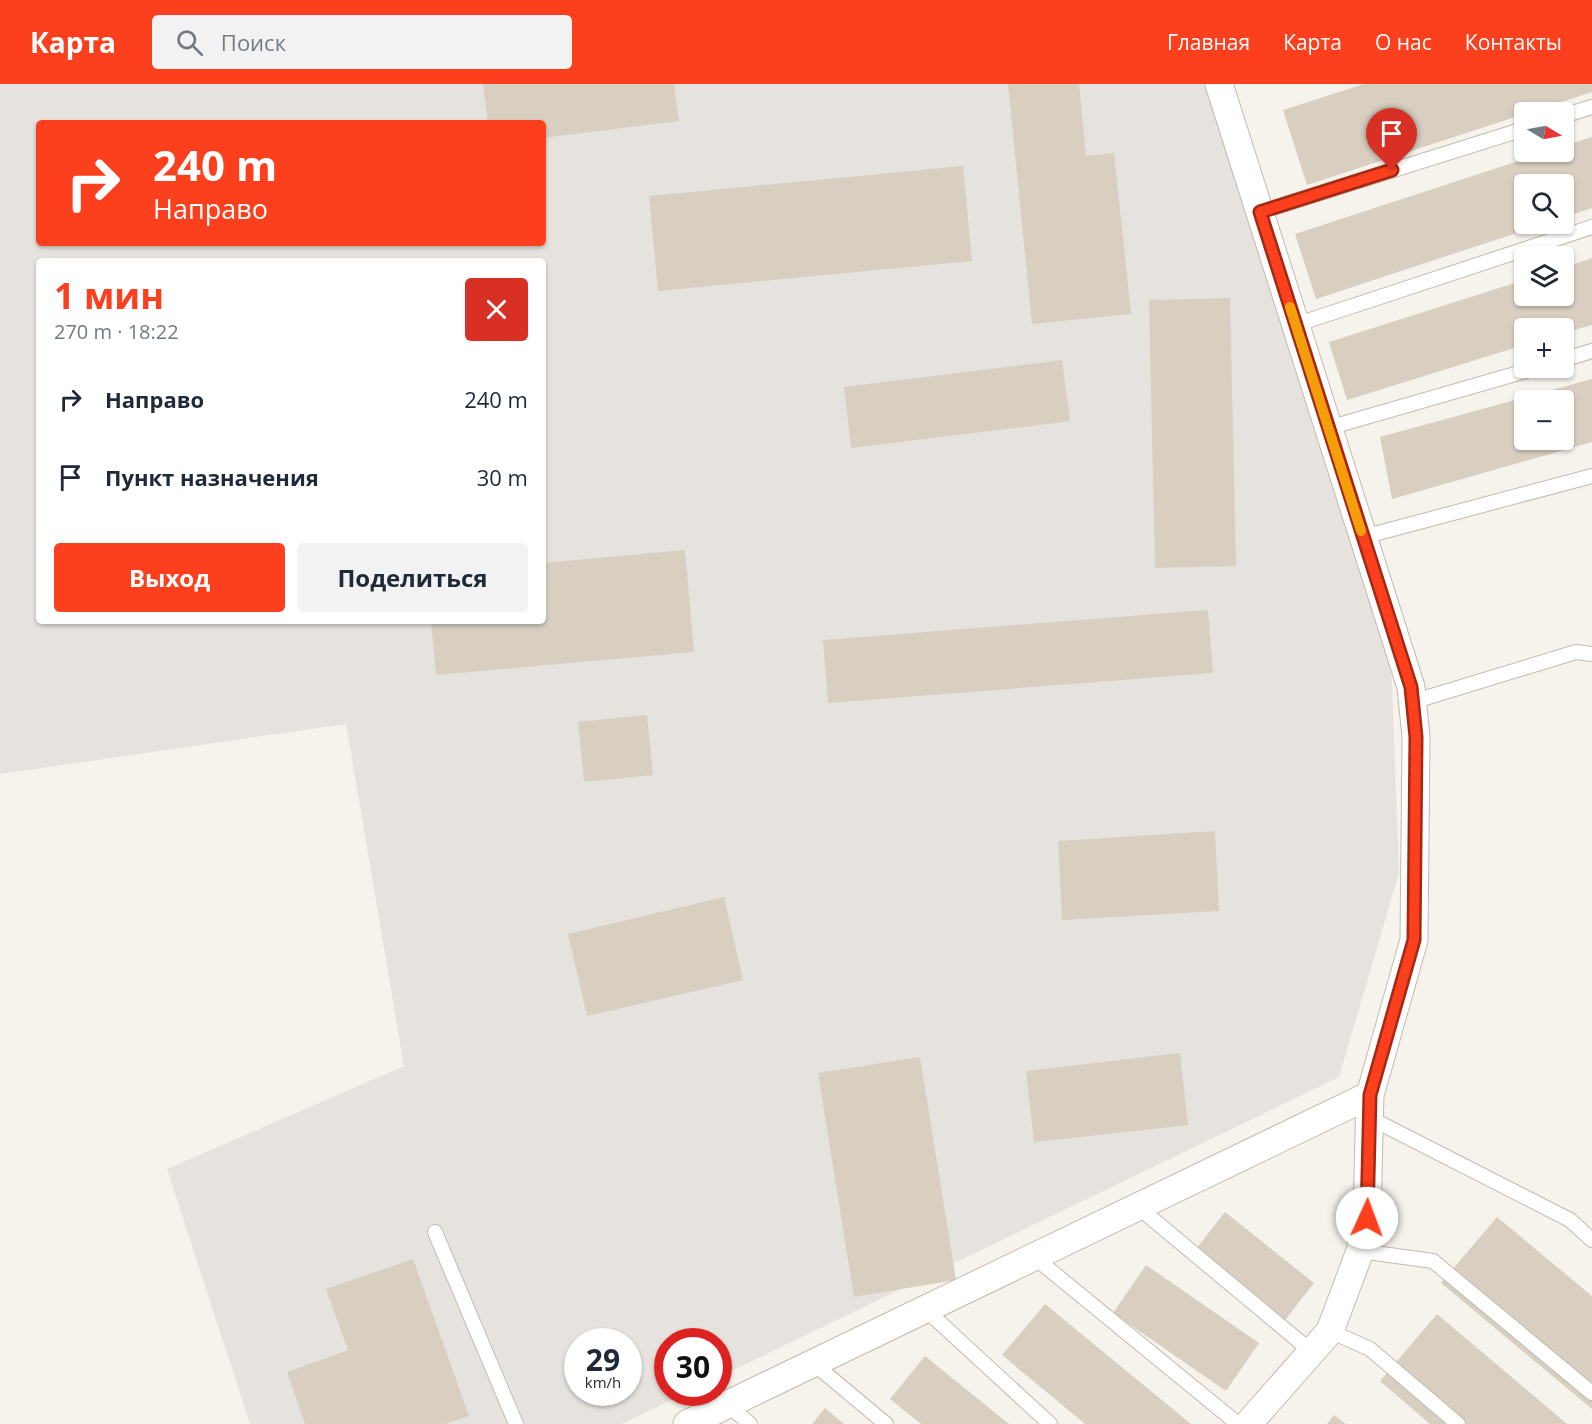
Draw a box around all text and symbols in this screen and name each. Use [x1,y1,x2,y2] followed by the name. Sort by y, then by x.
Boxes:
[152,15,572,69] search box
[30,23,116,61] text: Карта
[173,26,206,59] icon: search
[221,27,286,57] text: Поиск
[1167,28,1250,56] text: Главная
[1283,28,1342,56] text: Карта
[1375,28,1432,56] text: О нас
[1465,28,1562,56] text: Контакты
[1514,102,1574,162] north arrow
[1514,102,1574,450] map controls
[1366,108,1417,170] pin
[1375,117,1408,150] icon: arrive
[153,136,277,193] text: 240 m
[54,144,132,222] icon: right
[1514,174,1574,234] button: search
[153,190,268,227] text: Направо
[1514,246,1574,306] button: layers
[54,271,164,320] text: 1 мин
[465,278,528,341] button: close
[54,318,179,345] text: 270 m · 18:22
[1514,318,1574,378] button: +
[54,383,87,416] icon: right
[105,384,204,414] text: Направо
[464,384,528,414] text: 240 m
[1514,390,1574,450] button: −
[54,461,87,494] icon: arrive
[105,462,319,492] text: Пункт назначения
[477,462,528,492] text: 30 m
[54,543,285,612] button: Выход
[297,543,528,612] button: Поделиться
[1335,1186,1399,1250] position arrow
[654,1328,732,1406] speed limit sign: 30
[586,1339,620,1380] text: 29
[585,1372,621,1392] text: km/h

